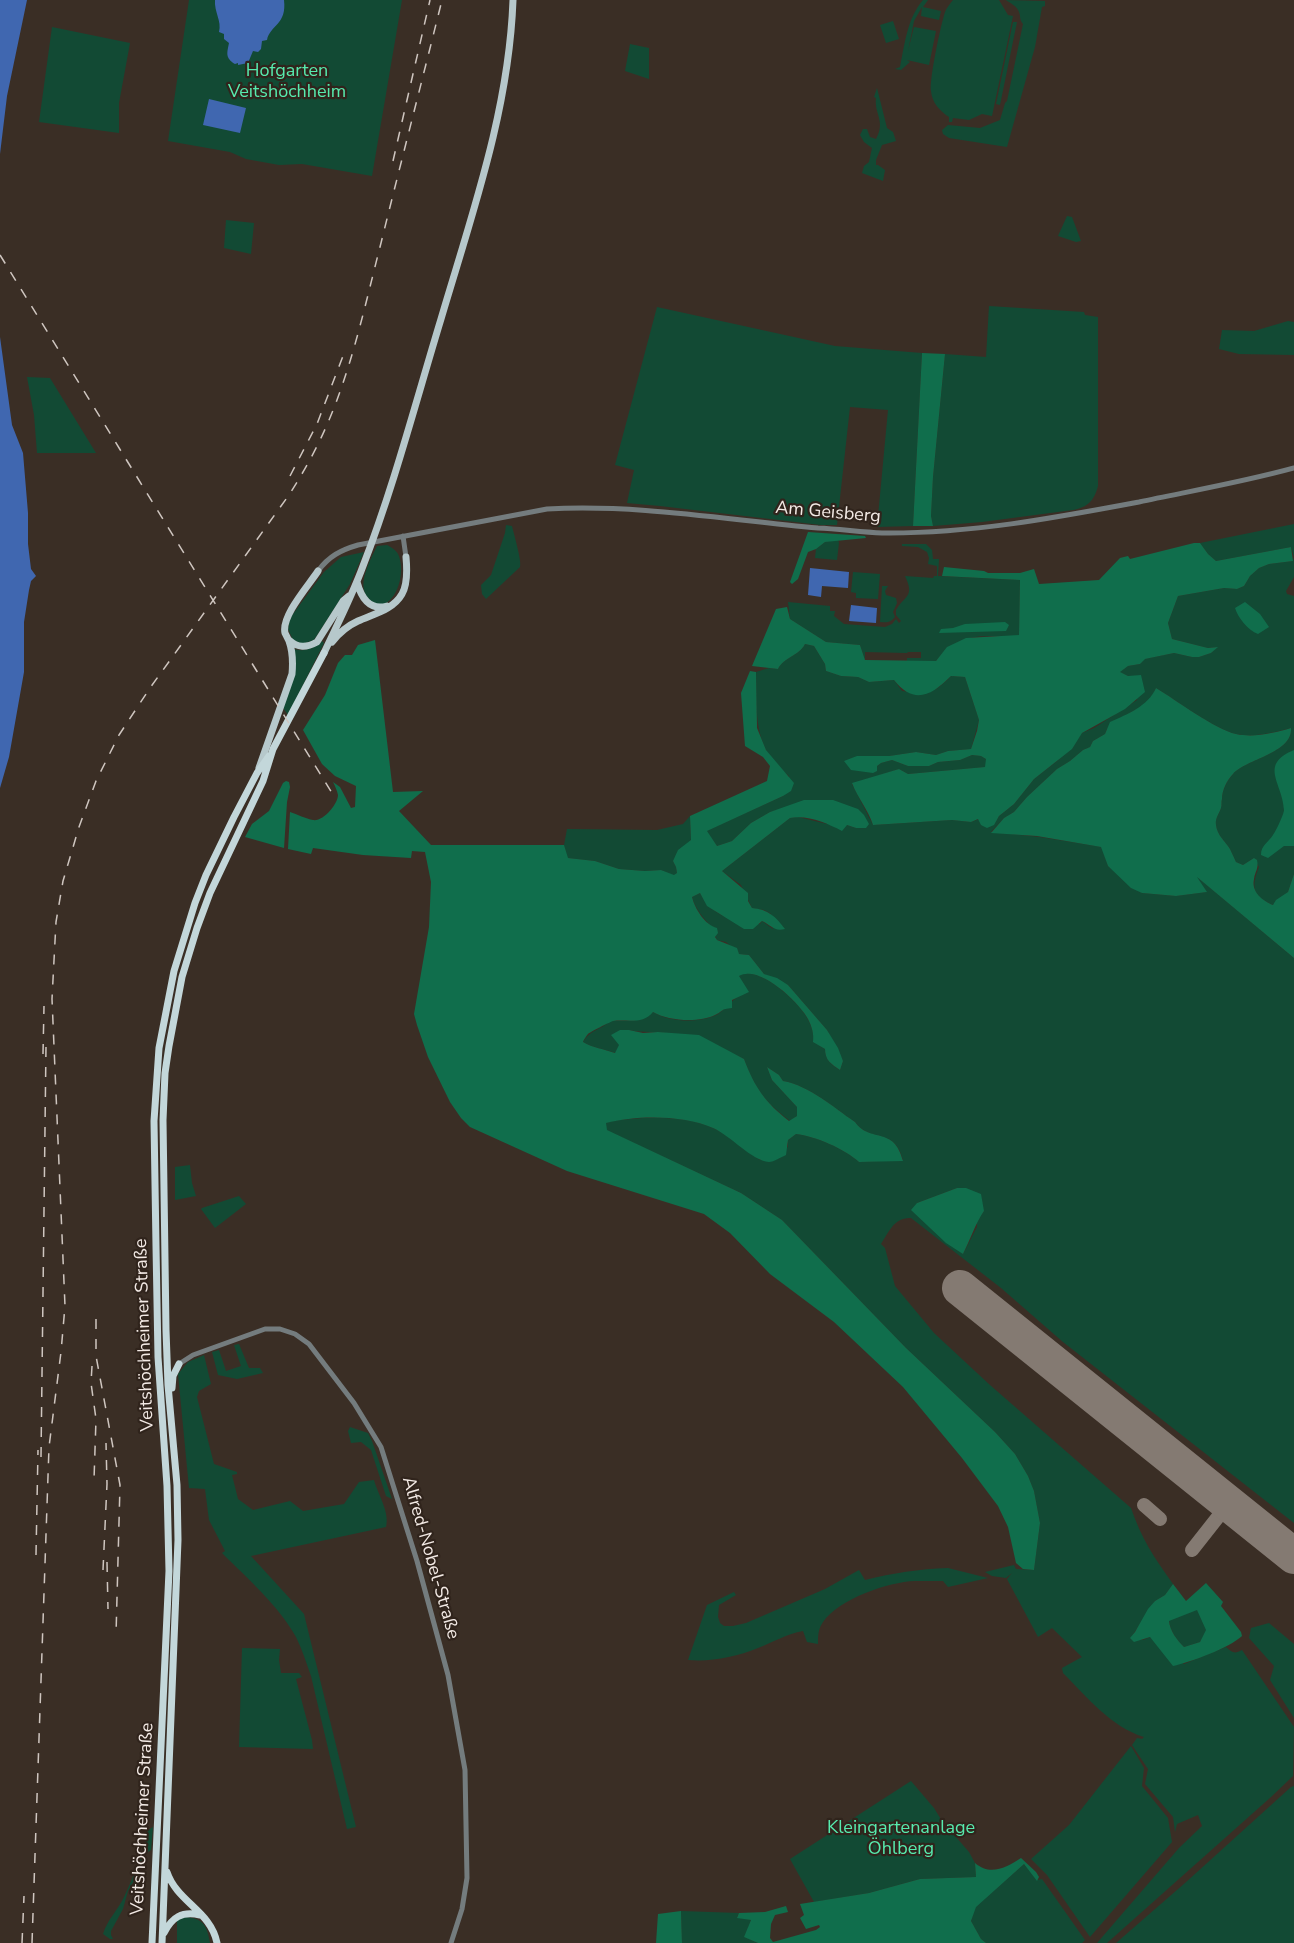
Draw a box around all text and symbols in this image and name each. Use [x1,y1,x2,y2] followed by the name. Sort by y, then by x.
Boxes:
[228,61,346,104] park label: Hofgarten Veitshöchheim
[774,498,882,528] street label: Am Geisberg
[131,1238,159,1432] street label: Veitshöchheimer Straße
[396,1474,464,1642] street label: Alfred-Nobel-Straße
[127,1722,159,1916] street label: Veitshöchheimer Straße
[827,1818,975,1860] park label: Kleingartenanlage Öhlberg

